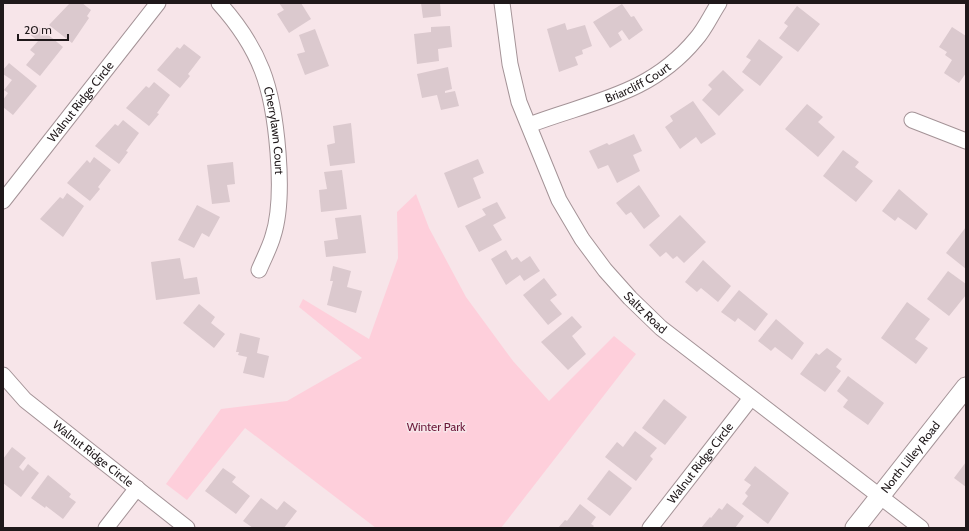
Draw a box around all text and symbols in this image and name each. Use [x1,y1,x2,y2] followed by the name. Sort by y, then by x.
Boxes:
[18,16,68,42] scale bar
[24,22,52,37] text: 20 m
[44,58,117,145] street label: Walnut Ridge Circle
[603,59,674,106] street label: Briarcliff Court
[261,85,287,175] street label: Cherrylawn Court
[621,288,670,337] street label: Saltz Road
[50,417,137,490] street label: Walnut Ridge Circle
[877,418,943,496] street label: North Lilley Road
[407,419,466,434] park label: Winter Park
[664,419,736,507] street label: Walnut Ridge Circle

